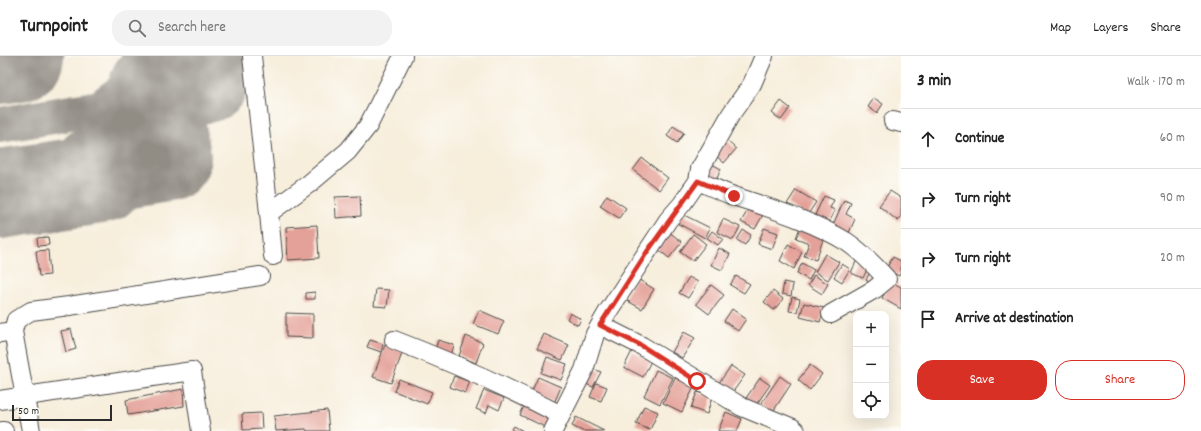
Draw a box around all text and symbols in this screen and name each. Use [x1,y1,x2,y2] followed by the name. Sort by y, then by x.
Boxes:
[112,10,392,46] search box
[20,14,88,41] text: Turnpoint
[126,17,148,39] icon: search
[158,17,226,39] text: Search here
[1050,18,1071,38] text: Map
[1093,18,1128,38] text: Layers
[1150,18,1181,38] text: Share
[917,70,951,94] text: 3 min
[1127,73,1185,92] text: Walk · 170 m
[917,128,939,150] icon: ahead
[955,128,1004,150] text: Continue
[1160,129,1185,148] text: 60 m
[725,187,743,205] route end
[917,188,939,210] icon: right
[955,188,1011,210] text: Turn right
[1160,189,1185,208] text: 90 m
[917,248,939,270] icon: right
[955,248,1011,270] text: Turn right
[1160,249,1185,268] text: 20 m
[917,308,939,330] icon: arrive
[955,308,1073,330] text: Arrive at destination
[853,311,889,419] map controls
[853,311,889,347] button: +
[853,347,889,383] button: −
[917,360,1047,400] button: Save
[1055,360,1185,400] button: Share
[688,372,706,390] route start
[853,383,889,419] button: locate
[12,403,112,422] scale bar
[18,404,39,420] text: 50 m

